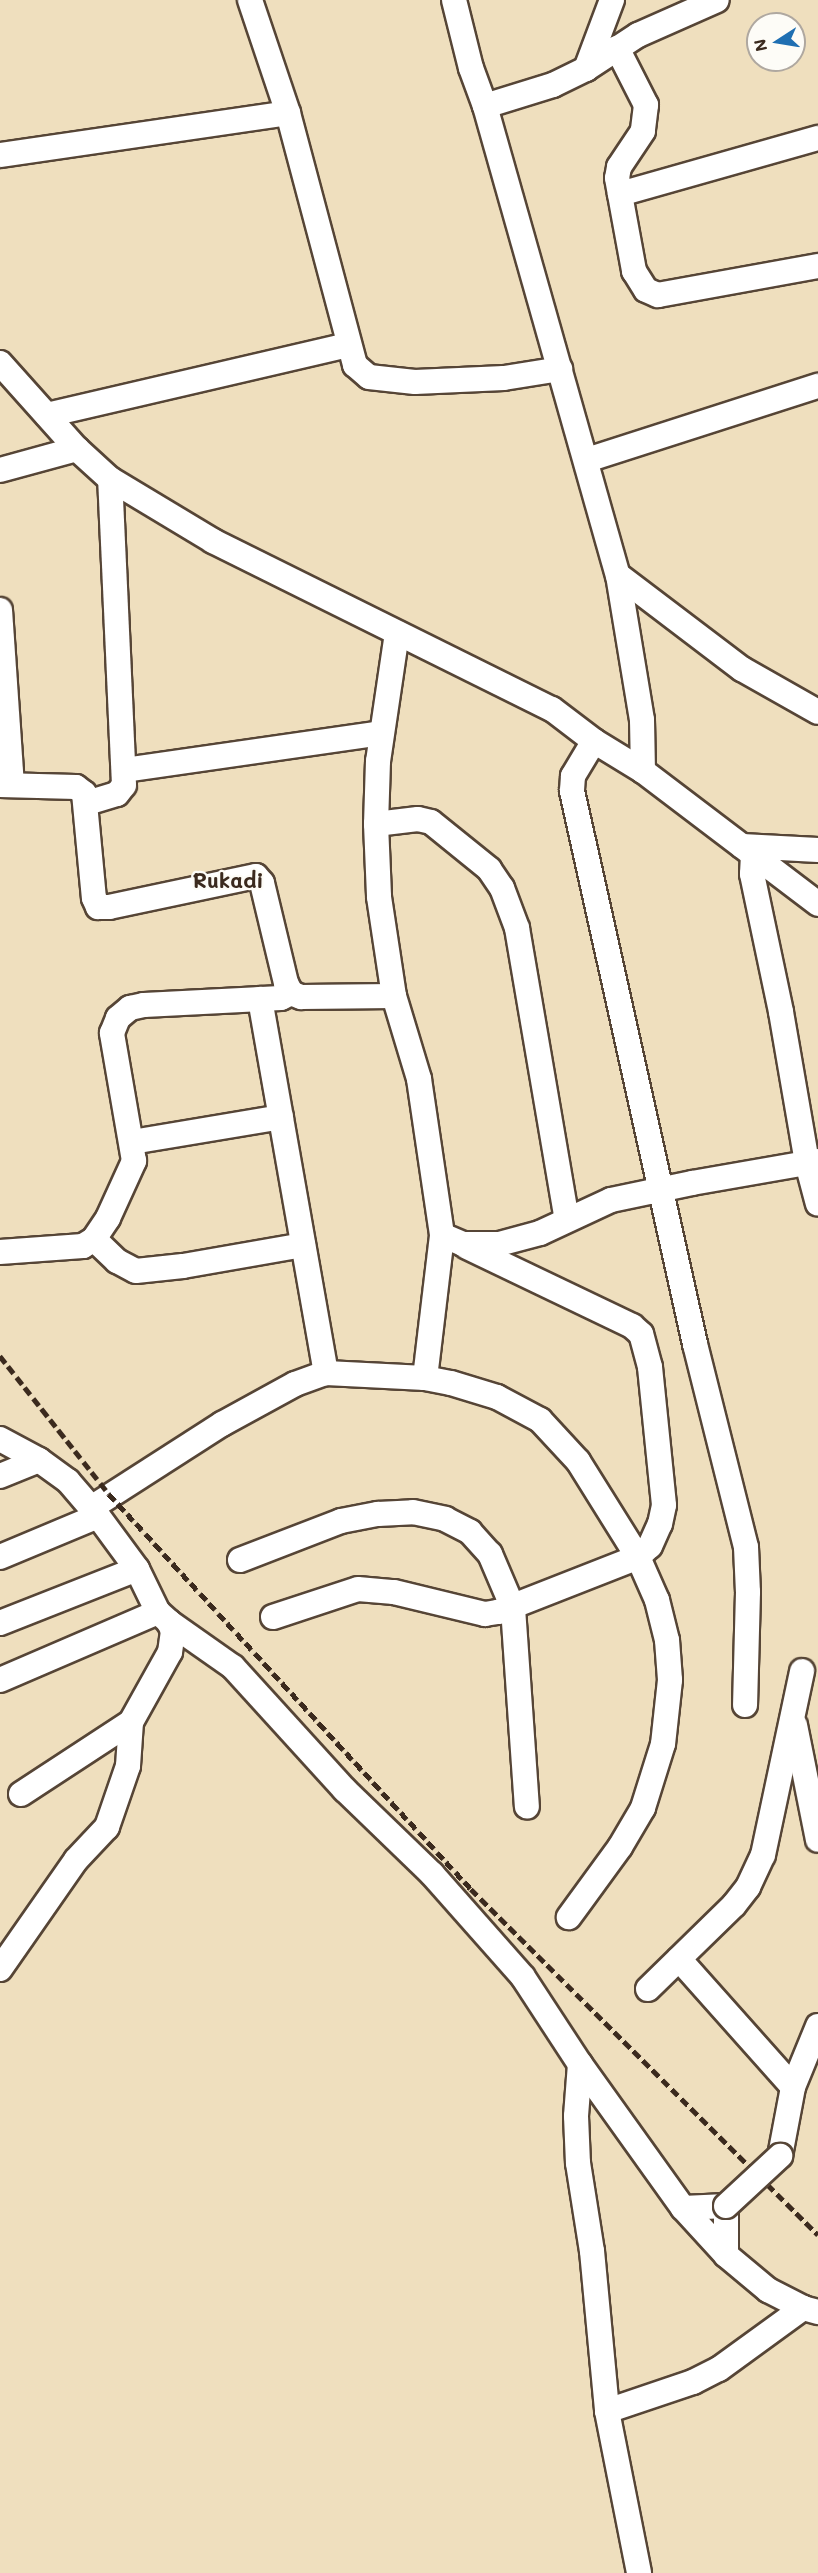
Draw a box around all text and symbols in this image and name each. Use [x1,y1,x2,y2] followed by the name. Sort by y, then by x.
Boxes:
[746,12,806,72] north arrow
[748,37,771,54] text: N
[192,867,264,893] district label: Rukadi

